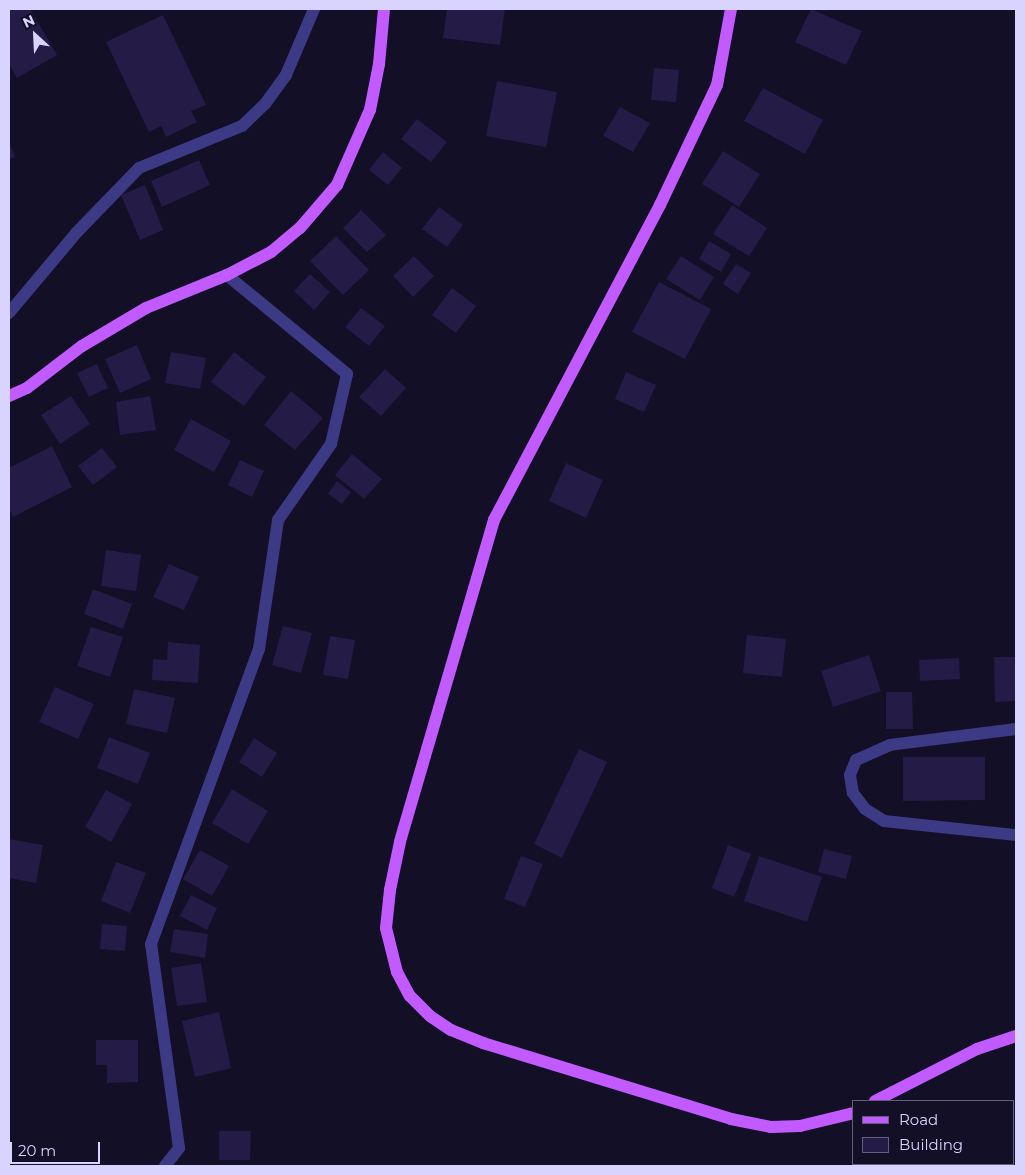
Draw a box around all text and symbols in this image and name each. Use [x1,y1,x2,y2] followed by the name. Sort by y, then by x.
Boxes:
[10,10,60,60] north arrow
[20,11,38,32] text: N
[852,1100,1015,1165] legend
[899,1110,938,1129] text: Road
[12,1132,102,1164] scale bar
[899,1135,963,1154] text: Building
[18,1141,56,1160] text: 20 m

